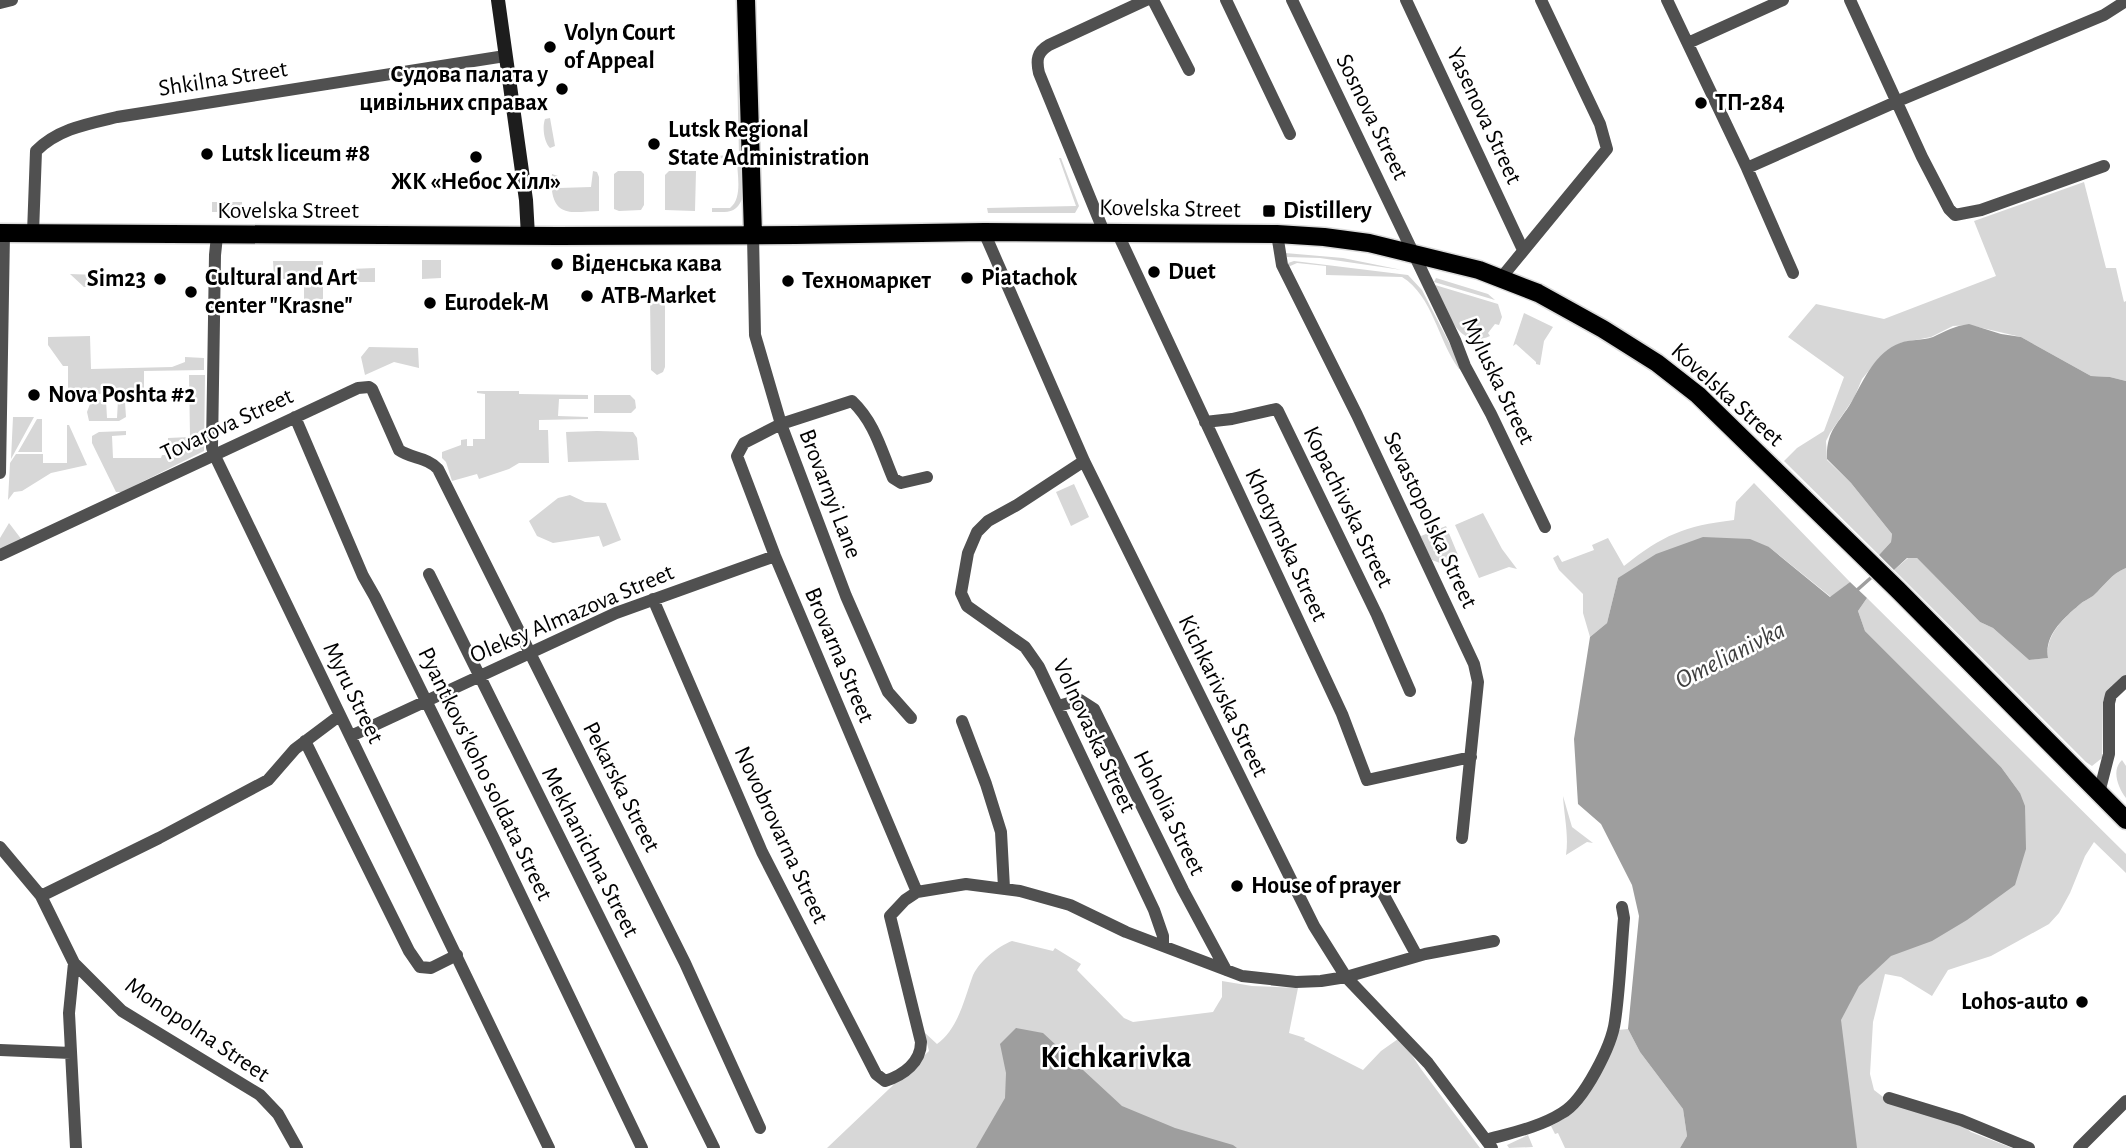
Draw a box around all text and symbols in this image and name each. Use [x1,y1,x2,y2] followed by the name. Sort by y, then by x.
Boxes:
[564,21,675,73] place label: Volyn Court of Appeal
[542,39,558,55] marker: Volyn Court of Appeal
[1442,44,1526,188] street label: Yasenova Street
[1331,50,1413,184] street label: Sosnova Street
[157,57,289,101] street label: Shkilna Street
[359,63,548,115] place label: Судова палата у цивільних справах
[554,81,570,97] marker: Судова палата у цивільних справах
[1715,91,1785,115] place label: ТП-284
[1693,95,1709,111] marker: ТП-284
[668,118,869,170] place label: Lutsk Regional State Administration
[646,136,662,152] marker: Lutsk Regional State Administration
[221,142,370,166] place label: Lutsk liceum #8
[199,146,215,162] marker: Lutsk liceum #8
[468,149,484,165] marker: ЖК «Небос Хілл»
[391,170,561,194] place label: ЖК «Небос Хілл»
[1099,196,1241,222] street label: Kovelska Street
[217,199,359,223] street label: Kovelska Street
[1283,199,1372,223] place label: Distillery
[1261,203,1277,219] marker: Distillery
[571,252,722,276] place label: Віденська кава
[549,256,565,272] marker: Віденська кава
[1168,260,1216,284] place label: Duet
[1146,264,1162,280] marker: Duet
[205,266,357,318] place label: Cultural and Art center "Krasne"
[981,266,1078,290] place label: Piatachok
[87,267,146,291] place label: Sim23
[802,269,931,293] place label: Техномаркет
[959,270,975,286] marker: Piatachok
[152,271,168,287] marker: Sim23
[780,273,796,289] marker: Техномаркет
[183,284,199,300] marker: Cultural and Art center "Krasne"
[601,284,716,308] place label: ATB-Market
[579,288,595,304] marker: ATB-Market
[444,291,549,315] place label: Eurodek-M
[422,295,438,311] marker: Eurodek-M
[1457,314,1539,448] street label: Myluska Street
[1666,339,1788,452] street label: Kovelska Street
[48,383,195,407] place label: Nova Poshta #2
[157,384,297,466] street label: Tovarova Street
[26,387,42,403] marker: Nova Poshta #2
[1299,423,1398,592] street label: Kopachivska Street
[794,426,866,562] street label: Brovarnyi Lane
[1379,428,1481,612] street label: Sevastopolska Street
[1240,465,1332,625] street label: Khotymska Street
[467,560,678,668] street label: Oleksy Almazova Street
[800,584,878,726] street label: Brovarna Street
[1174,611,1273,781] street label: Kichkarivska Street
[1671,616,1789,694] water label: Omelianivka
[318,639,388,748] street label: Myru Street
[413,644,557,905] street label: Pyantkovsʹkoho soldata Street
[1048,656,1140,816] street label: Volnovaska Street
[578,718,664,856] street label: Pekarska Street
[729,743,833,928] street label: Novobrovarna Street
[1129,747,1210,879] street label: Hoholia Street
[537,763,643,941] street label: Mekhanichna Street
[1251,874,1401,898] place label: House of prayer
[1229,878,1245,894] marker: House of prayer
[121,973,274,1087] street label: Monopolna Street
[1961,990,2068,1014] place label: Lohos-auto
[2074,994,2090,1010] marker: Lohos-auto
[1040,1041,1192,1073] district label: Kichkarivka

